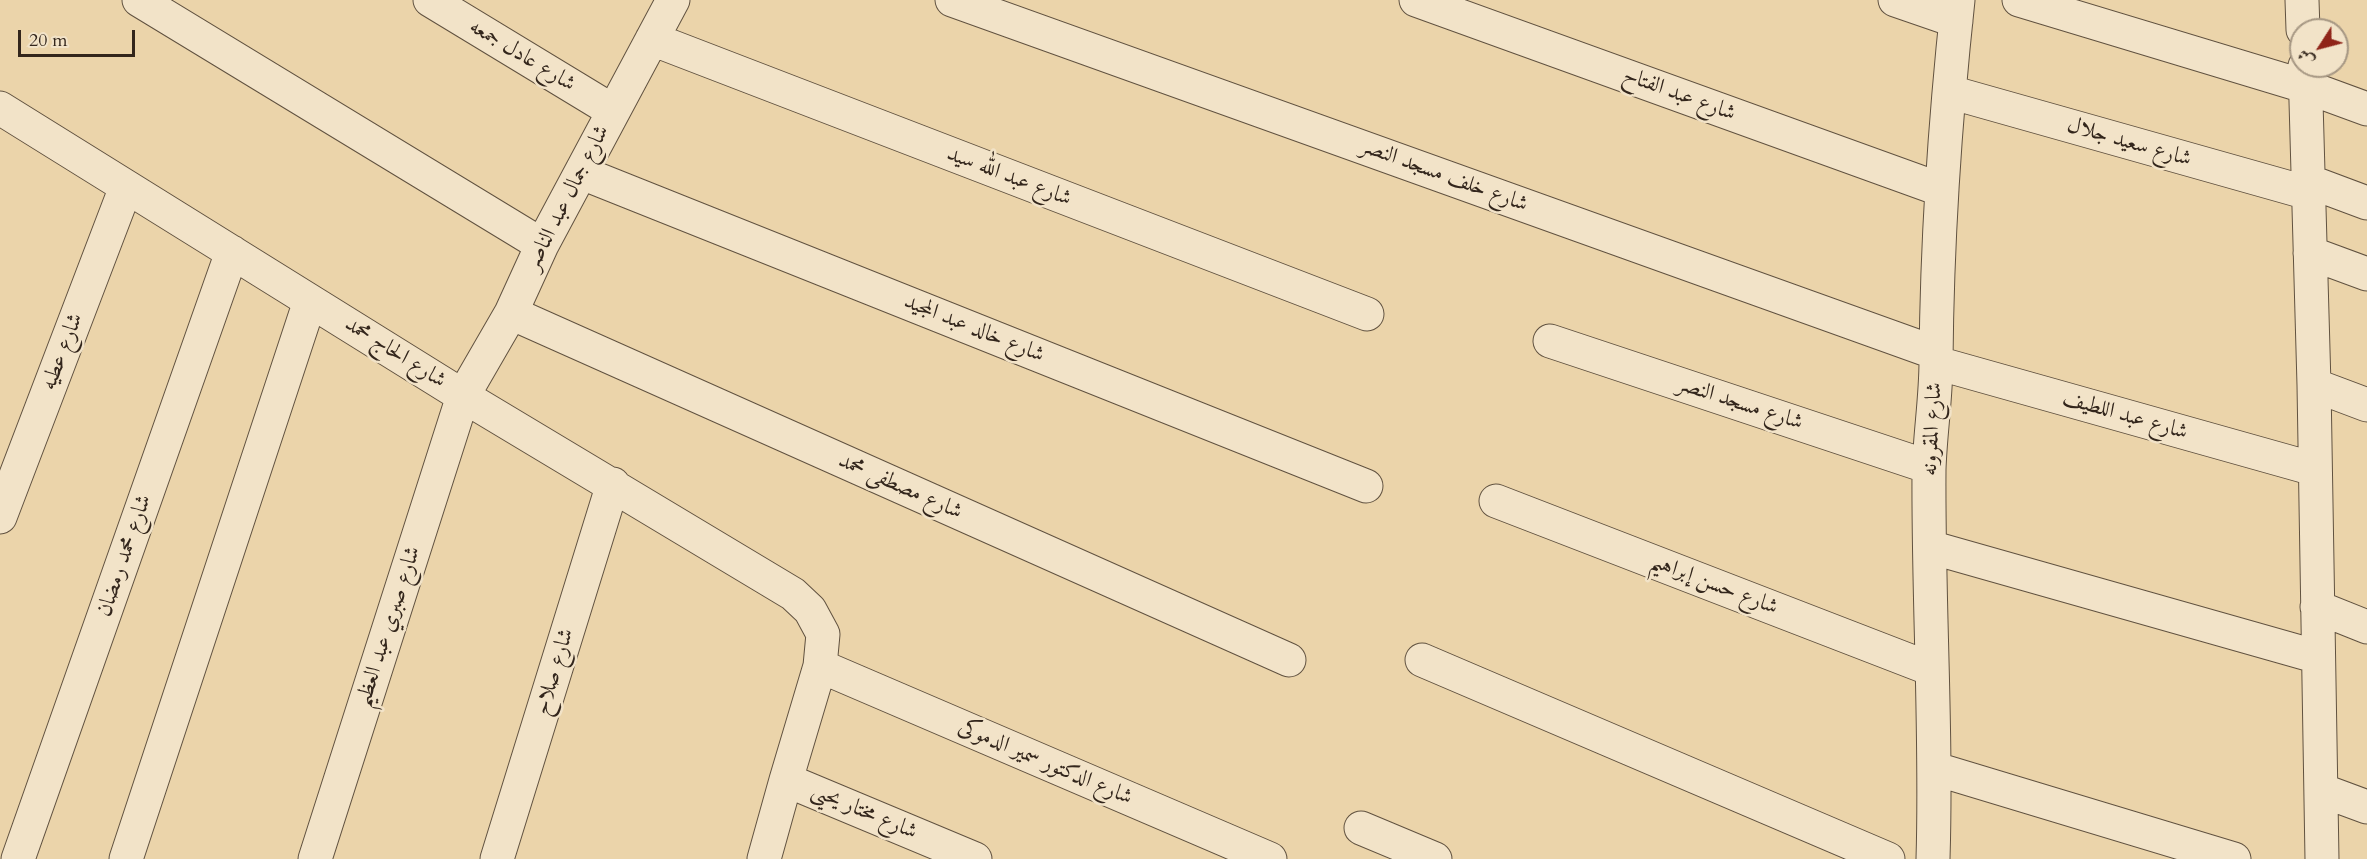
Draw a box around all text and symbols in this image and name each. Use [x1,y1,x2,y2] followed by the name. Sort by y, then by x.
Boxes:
[464,14,580,98] street label: شارع عادل جمعه
[21,18,138,56] scale bar
[2289,18,2349,78] north arrow
[29,28,68,53] text: 20 m
[2292,45,2320,70] text: ش
[1619,62,1739,128] street label: شارع عبد الفتاح
[2064,113,2194,173] street label: شارع سعيد جلال
[520,121,616,275] street label: شارع جمال عبد الناصر
[1357,133,1531,219] street label: شارع خلف مسجد النصر
[943,141,1075,213] street label: شارع عبد الله سيد
[900,289,1048,369] street label: شارع خالد عبد المجيد
[36,310,90,394] street label: شارع عطيه
[339,311,451,395] street label: شارع الحاج محمد
[1674,371,1806,437] street label: شارع مسجد النصر
[1917,381,1949,477] street label: شارع المقرونه
[2059,386,2191,446] street label: شارع عبد اللطيف
[834,448,966,526] street label: شارع مصطفى محمد
[92,492,158,620] street label: شارع محمد رمضان
[351,543,427,711] street label: شارع صبري عبد العظيم
[1646,549,1782,621] street label: شارع حسن إبراهيم
[529,625,581,719] street label: شارع صلاح
[954,714,1136,812] street label: شارع الدكتور سمير الدموكى
[807,778,921,846] street label: شارع مختار يحيى

